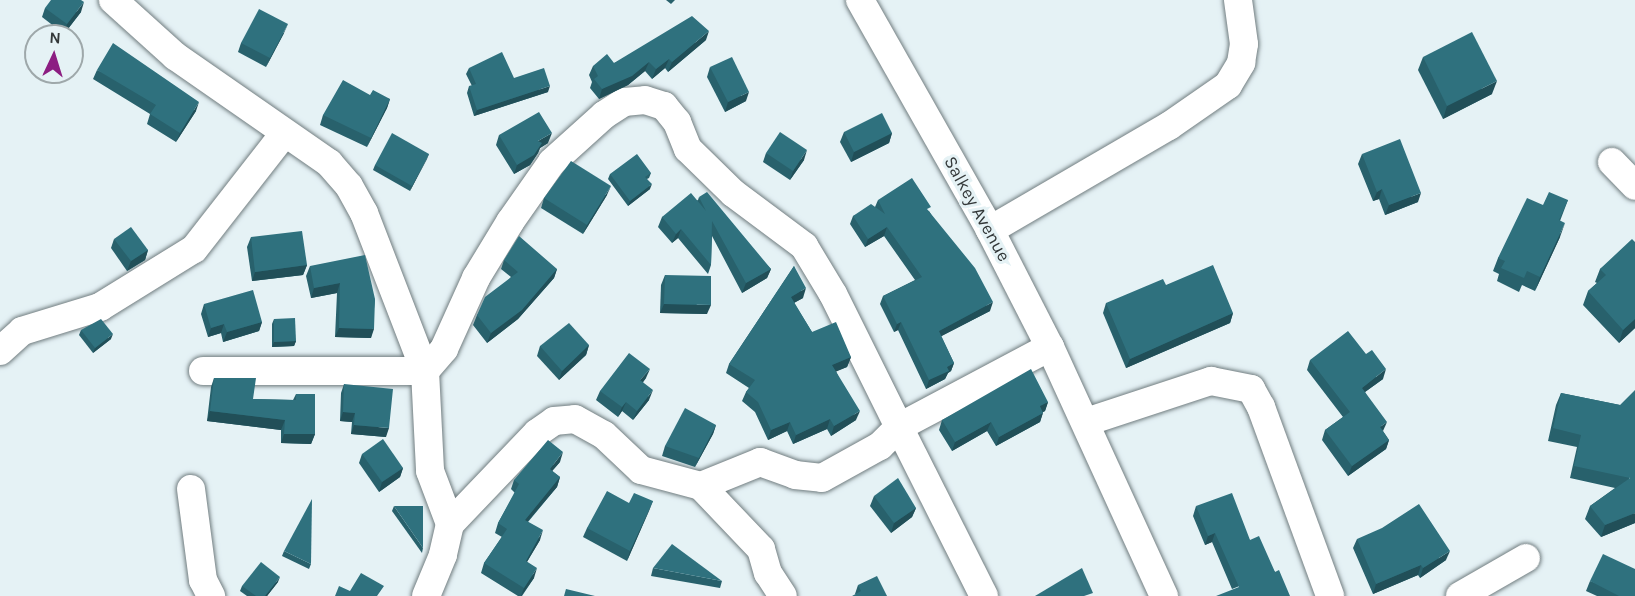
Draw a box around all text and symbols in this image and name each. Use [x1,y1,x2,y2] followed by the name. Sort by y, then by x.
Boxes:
[24,24,84,84] north arrow
[49,28,62,47] text: N
[939,153,1015,265] street label: Salkey Avenue

